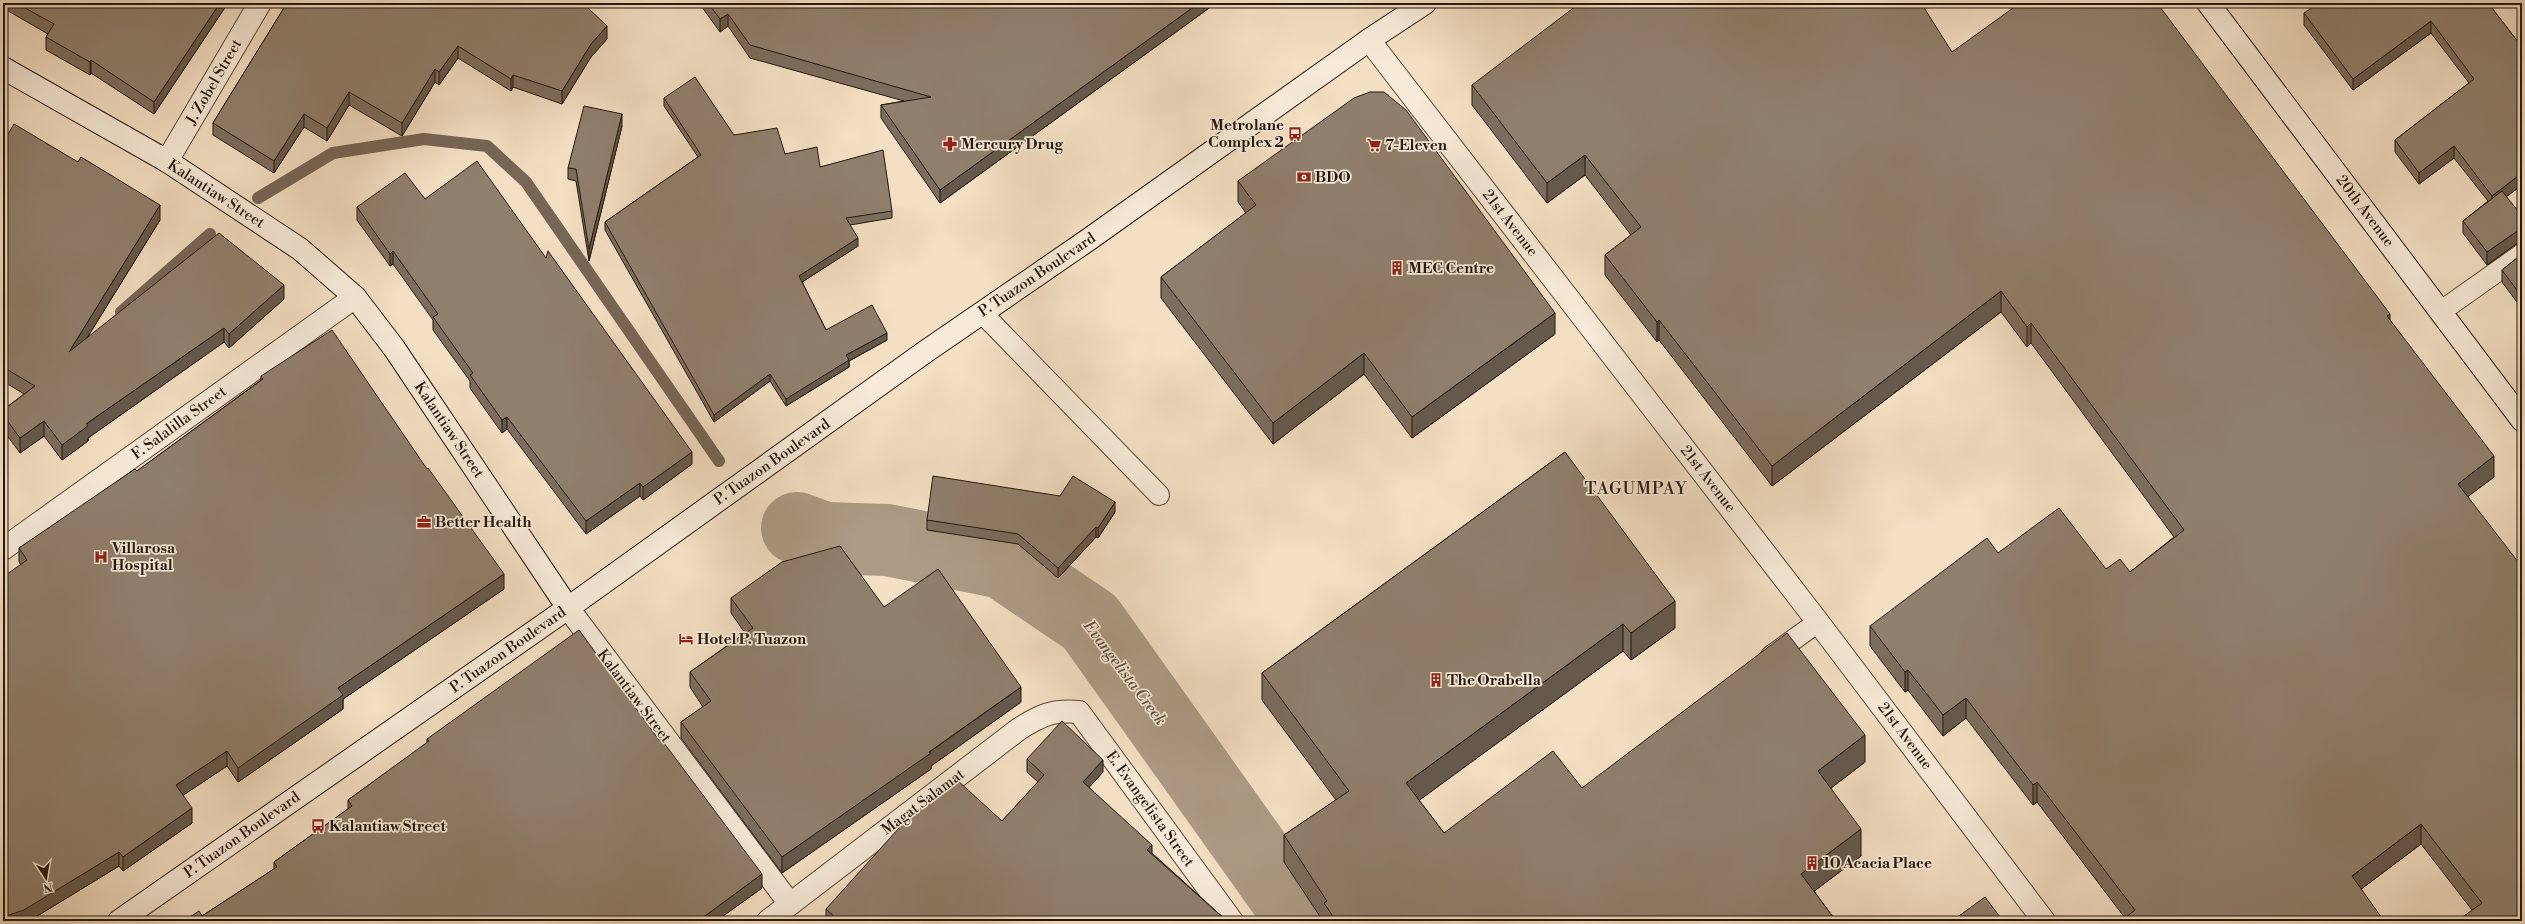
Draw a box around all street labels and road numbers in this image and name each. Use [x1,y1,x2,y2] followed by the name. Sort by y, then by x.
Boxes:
[181,35,247,129] street label: J. Zobel Street
[164,156,269,233] street label: Kalantiaw Street
[2332,171,2398,251] street label: 20th Avenue
[1478,186,1542,260] street label: 21st Avenue
[975,228,1100,321] street label: P. Tuazon Boulevard
[410,378,489,482] street label: Kalantiaw Street
[128,382,231,464] street label: F. Salalilla Street
[710,414,834,509] street label: P. Tuazon Boulevard
[1676,442,1740,516] street label: 21st Avenue
[446,602,570,697] street label: P. Tuazon Boulevard
[593,646,676,747] street label: Kalantiaw Street
[1873,698,1937,774] street label: 21st Avenue
[1101,747,1199,871] street label: E. Evangelista Street
[878,764,969,839] street label: Magat Salamat
[180,787,304,882] street label: P. Tuazon Boulevard

